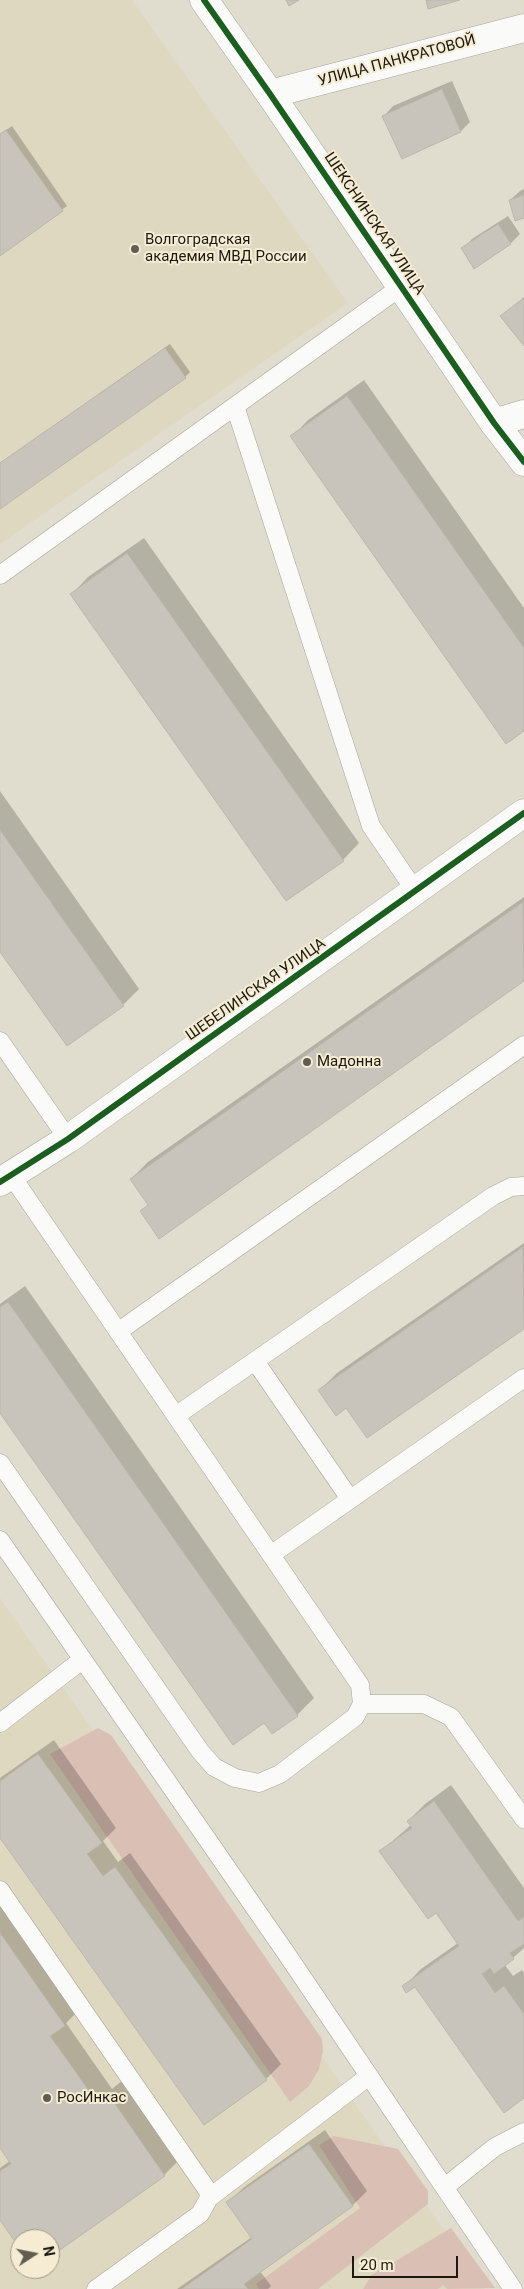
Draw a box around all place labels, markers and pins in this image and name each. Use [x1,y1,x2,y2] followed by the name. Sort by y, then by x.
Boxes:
[145,231,307,266] place label: Волгоградская академия МВД России
[129,243,141,255] marker: Волгоградская академия МВД России
[317,1053,381,1071] place label: Мадонна
[301,1056,313,1068] marker: Мадонна
[57,2089,126,2107] place label: РосИнкас
[41,2092,53,2104] marker: РосИнкас

